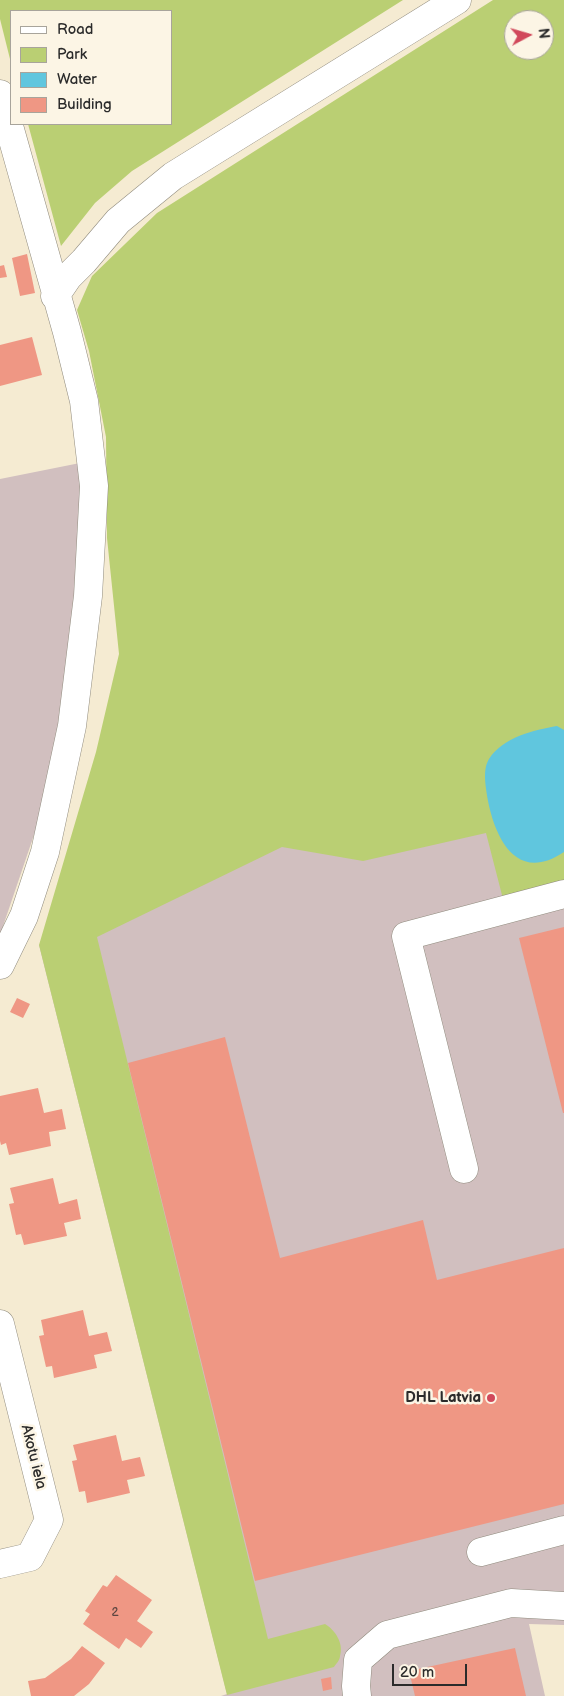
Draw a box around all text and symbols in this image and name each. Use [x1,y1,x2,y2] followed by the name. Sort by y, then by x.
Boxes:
[10,10,172,125] legend
[504,10,554,60] north arrow
[57,20,93,39] text: Road
[534,27,552,40] text: N
[57,45,87,64] text: Park
[57,70,97,89] text: Water
[57,95,112,114] text: Building
[405,1389,481,1407] place label: DHL Latvia
[485,1392,497,1404] marker: DHL Latvia
[16,1423,50,1491] street label: Akotu iela
[111,1606,119,1620] house number: 2
[394,1654,469,1686] scale bar
[400,1663,434,1682] text: 20 m

